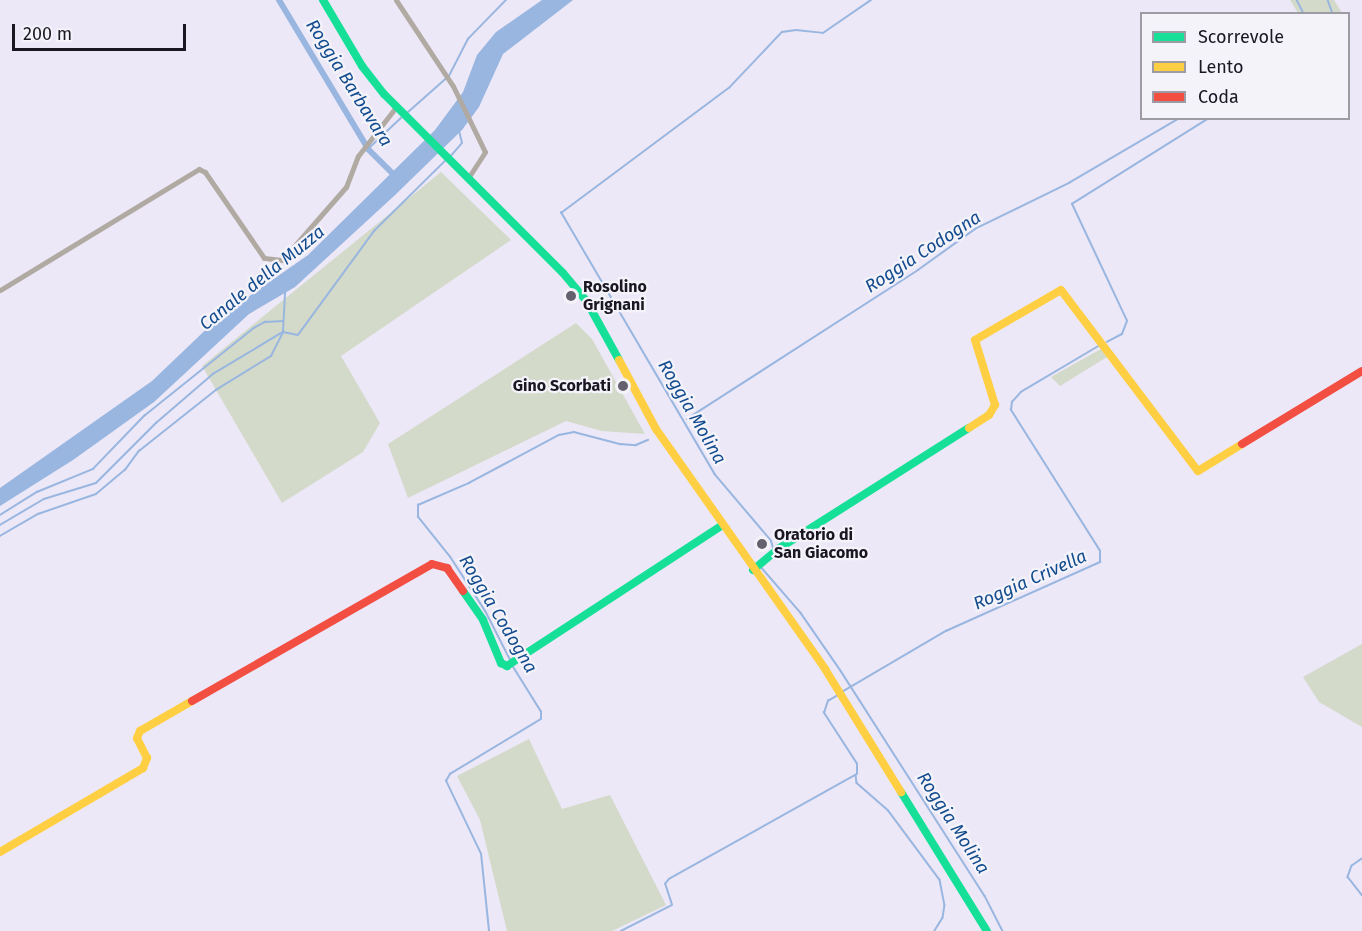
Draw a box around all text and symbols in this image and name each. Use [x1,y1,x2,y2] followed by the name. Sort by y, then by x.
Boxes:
[15,12,189,50] scale bar
[1140,12,1350,120] legend
[301,15,397,151] water label: Roggia Barbavara
[23,23,72,45] text: 200 m
[1198,26,1284,48] text: Scorrevole
[1198,56,1244,78] text: Lento
[1198,86,1239,108] text: Coda
[861,206,985,298] water label: Roggia Codogna
[195,221,329,335] water label: Canale della Muzza
[583,277,647,315] place label: Rosolino Grignani
[564,289,578,303] marker: Rosolino Grignani
[653,356,731,468] water label: Roggia Molina
[513,376,611,396] place label: Gino Scorbati
[616,379,630,393] marker: Gino Scorbati
[774,525,868,563] place label: Oratorio di San Giacomo
[755,537,769,551] marker: Oratorio di San Giacomo
[970,545,1090,615] water label: Roggia Crivella
[454,551,542,677] water label: Roggia Codogna
[912,768,994,878] water label: Roggia Molina

